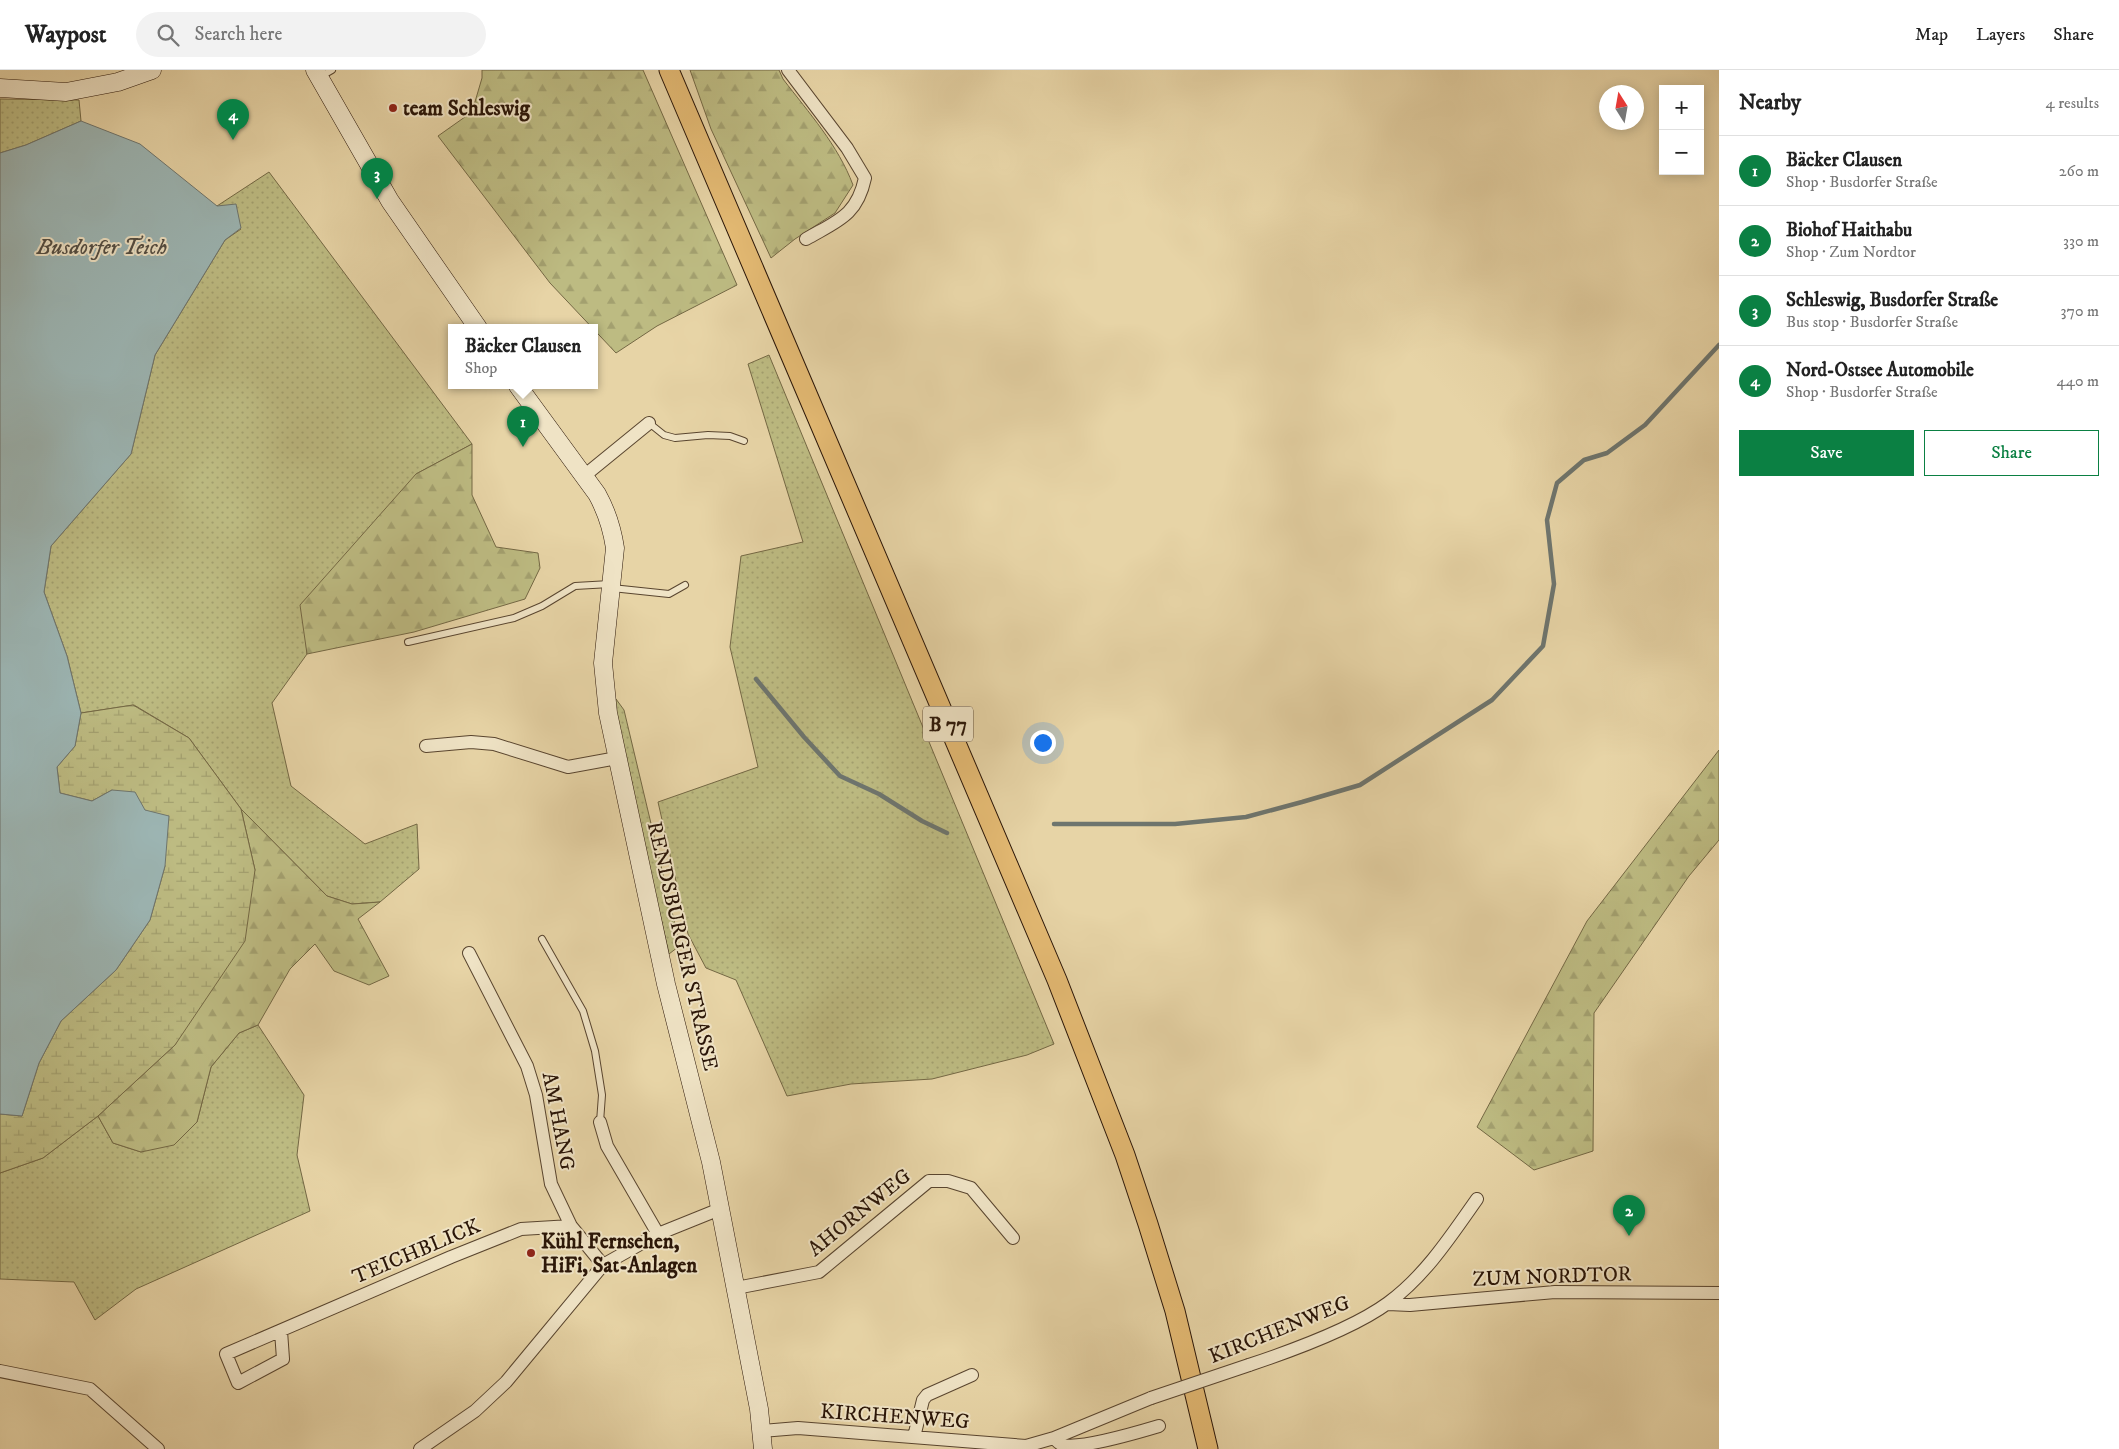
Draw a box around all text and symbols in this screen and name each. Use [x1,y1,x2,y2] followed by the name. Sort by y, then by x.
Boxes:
[136,12,486,57] search box
[25,20,106,50] text: Waypost
[154,21,182,49] icon: search
[194,23,282,46] text: Search here
[1915,24,1948,46] text: Map
[1976,24,2025,46] text: Layers
[2053,24,2094,46] text: Share
[1599,85,1644,130] north arrow
[1659,85,1704,175] map controls
[1659,85,1704,130] button: +
[1739,90,1801,116] text: Nearby
[2046,93,2099,113] text: 4 results
[403,96,530,122] place label: team Schleswig
[217,99,249,140] pin: 4
[387,102,399,114] marker: team Schleswig
[1659,130,1704,175] button: −
[1786,149,1902,172] text: Bäcker Clausen
[361,158,393,199] pin: 3
[1752,161,1758,181] text: 1
[2059,161,2099,181] text: 260 m
[1786,172,1938,192] text: Shop · Busdorfer Straße
[1786,219,1912,242] text: Biohof Haithabu
[1751,231,1759,251] text: 2
[2063,231,2099,251] text: 330 m
[36,234,167,261] water label: Busdorfer Teich
[1786,242,1916,262] text: Shop · Zum Nordtor
[1786,289,1998,312] text: Schleswig, Busdorfer Straße
[1752,301,1758,321] text: 3
[2061,301,2099,321] text: 370 m
[1786,312,1958,332] text: Bus stop · Busdorfer Straße
[448,324,598,389] popup
[465,335,581,358] text: Bäcker Clausen
[465,358,497,378] text: Shop
[1786,359,1974,382] text: Nord-Ostsee Automobile
[1750,371,1760,391] text: 4
[2057,371,2099,391] text: 440 m
[1786,382,1938,402] text: Shop · Busdorfer Straße
[507,406,539,447] pin: 1
[1739,430,1914,476] button: Save
[1924,430,2099,476] button: Share
[923,706,973,742] road number: B 77
[1030,730,1056,756] your location
[641,819,723,1074] street label: RENDSBURGER STRASSE
[536,1070,580,1173] street label: AM HANG
[803,1163,917,1262] street label: AHORNWEG
[1613,1195,1645,1236] pin: 2
[349,1213,484,1291] street label: TEICHBLICK
[541,1229,698,1279] place label: Kühl Fernsehen, HiFi, Sat-Anlagen
[525,1247,537,1259] marker: Kühl Fernsehen, HiFi, Sat-Anlagen
[1472,1261,1632,1293] street label: ZUM NORDTOR
[1205,1290,1354,1370] street label: KIRCHENWEG
[819,1399,971,1435] street label: KIRCHENWEG

